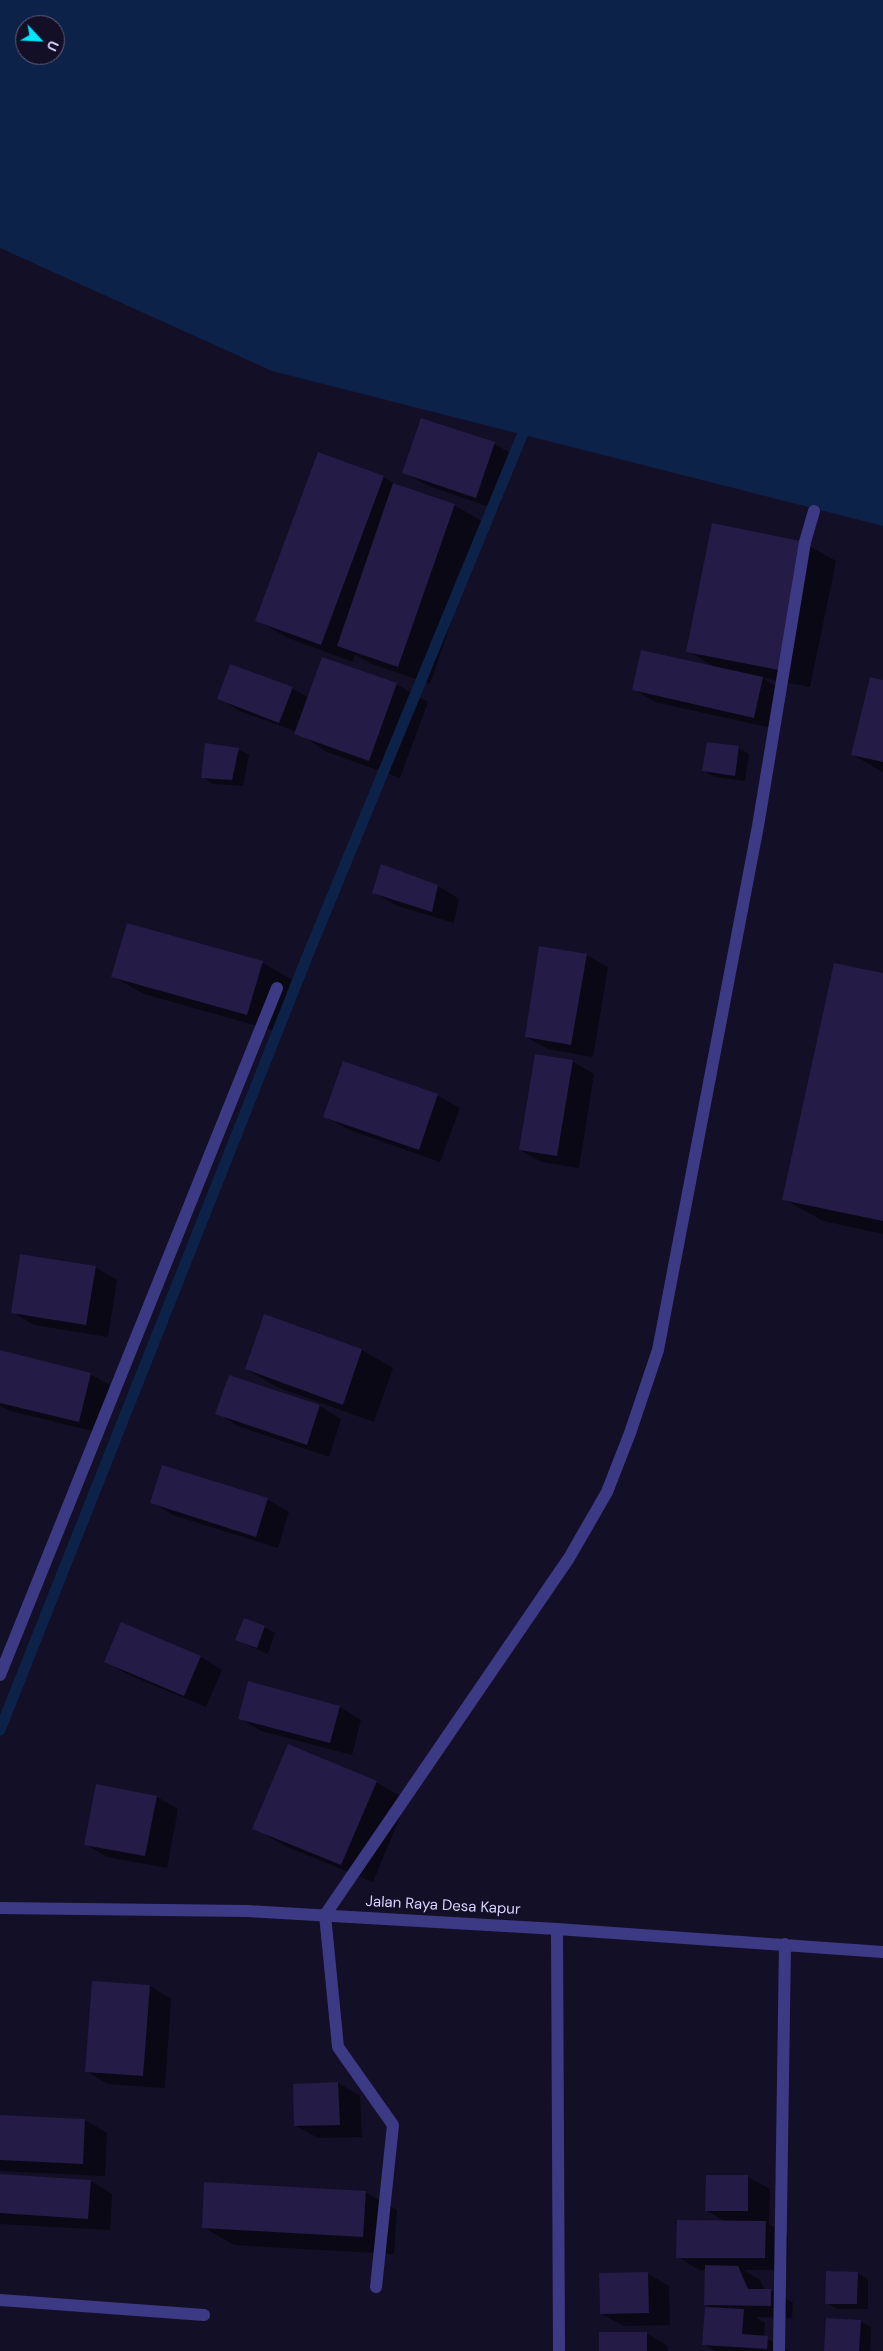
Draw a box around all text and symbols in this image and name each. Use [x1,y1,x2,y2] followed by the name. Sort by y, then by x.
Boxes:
[15,15,65,65] north arrow
[43,38,63,54] text: U
[365,1893,521,1919] street label: Jalan Raya Desa Kapur

